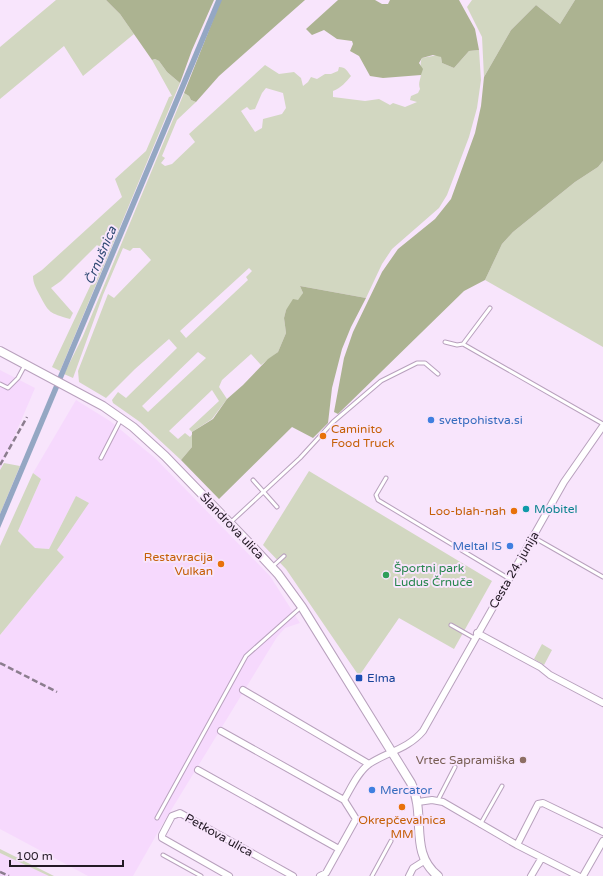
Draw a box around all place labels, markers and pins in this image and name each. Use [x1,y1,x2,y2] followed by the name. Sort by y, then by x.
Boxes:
[439,413,523,427] place label: svetpohistva.si
[426,415,436,425] marker: svetpohistva.si
[331,422,395,450] place label: Caminito Food Truck
[318,431,328,441] marker: Caminito Food Truck
[534,502,578,516] place label: Mobitel
[429,504,506,518] place label: Loo-blah-nah
[521,504,531,514] marker: Mobitel
[509,506,519,516] marker: Loo-blah-nah
[453,539,502,553] place label: Meltal IS
[505,541,515,551] marker: Meltal IS
[144,550,213,578] place label: Restavracija Vulkan
[216,559,226,569] marker: Restavracija Vulkan
[394,561,473,589] place label: Športni park Ludus Črnuče
[381,570,391,580] marker: Športni park Ludus Črnuče
[367,671,395,685] place label: Elma
[354,673,364,683] marker: Elma
[416,753,515,767] place label: Vrtec Sapramiška
[518,755,528,765] marker: Vrtec Sapramiška
[380,783,432,797] place label: Mercator
[367,785,377,795] marker: Mercator
[397,802,407,812] marker: Okrepčevalnica MM
[358,813,446,841] place label: Okrepčevalnica MM

